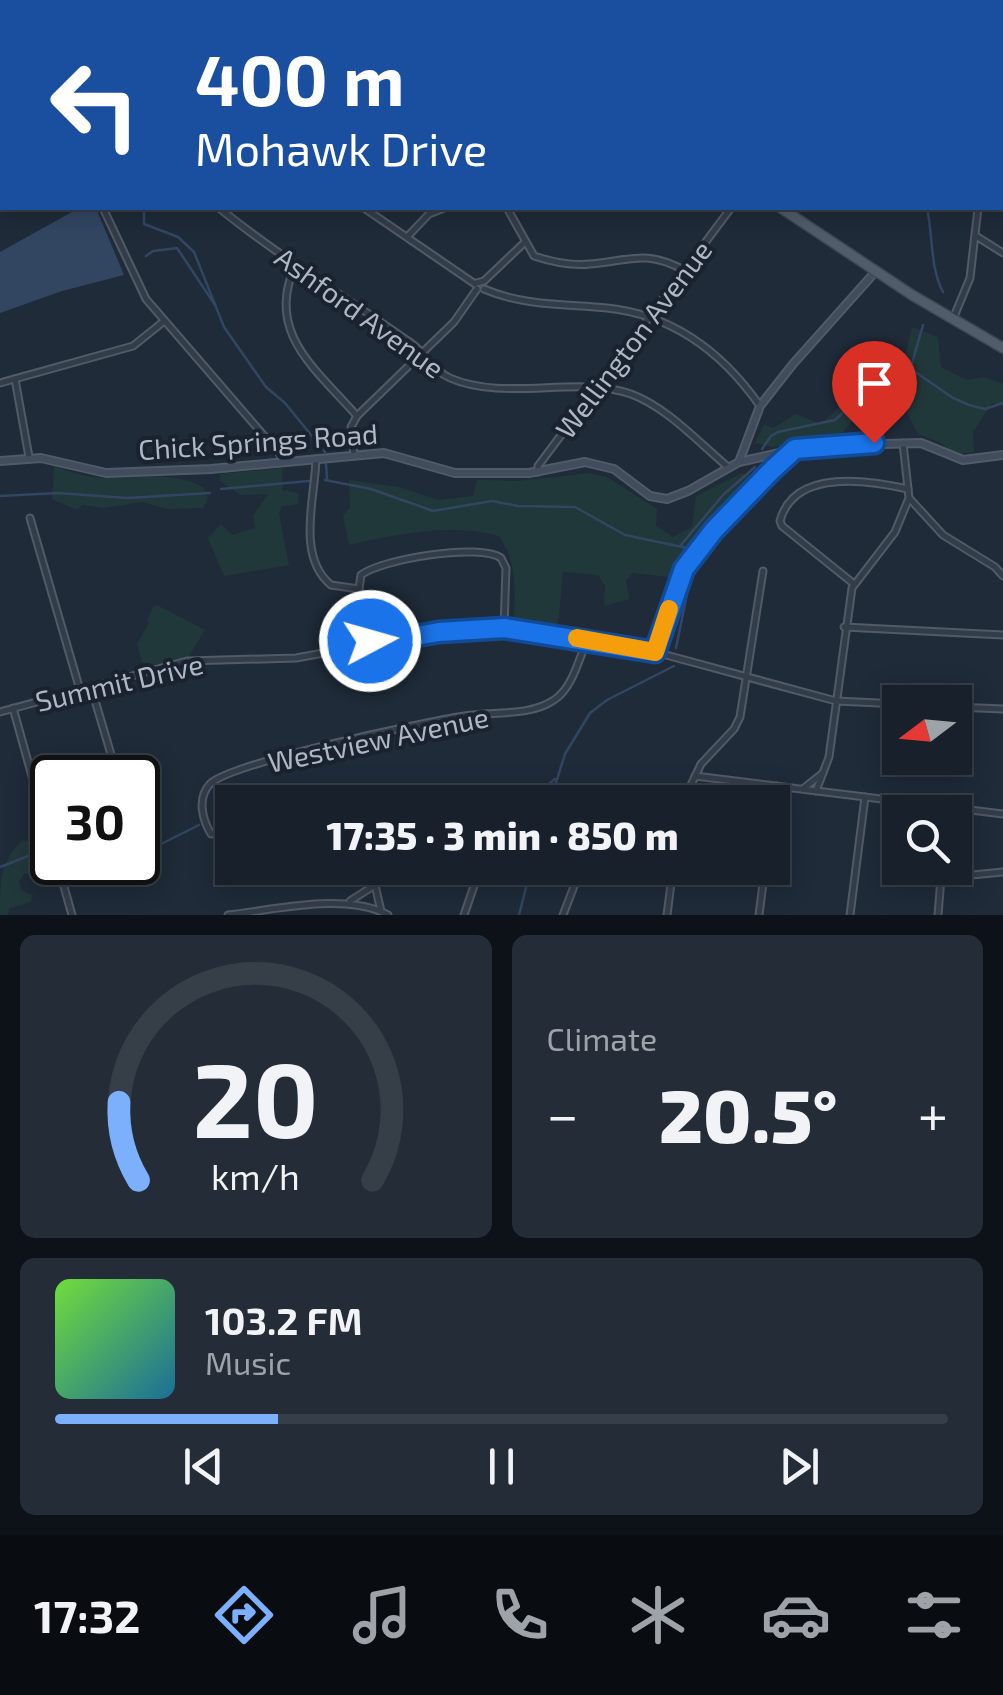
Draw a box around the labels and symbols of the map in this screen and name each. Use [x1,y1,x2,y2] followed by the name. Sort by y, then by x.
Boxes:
[548,233,718,445] street label: Wellington Avenue
[269,239,451,385] street label: Ashford Avenue
[832,341,917,444] pin
[137,416,379,466] street label: Chick Springs Road
[318,589,422,693] position arrow
[32,646,206,718] street label: Summit Drive
[882,685,972,775] north arrow
[265,699,491,779] street label: Westview Avenue
[30,755,160,885] speed limit sign: 30

